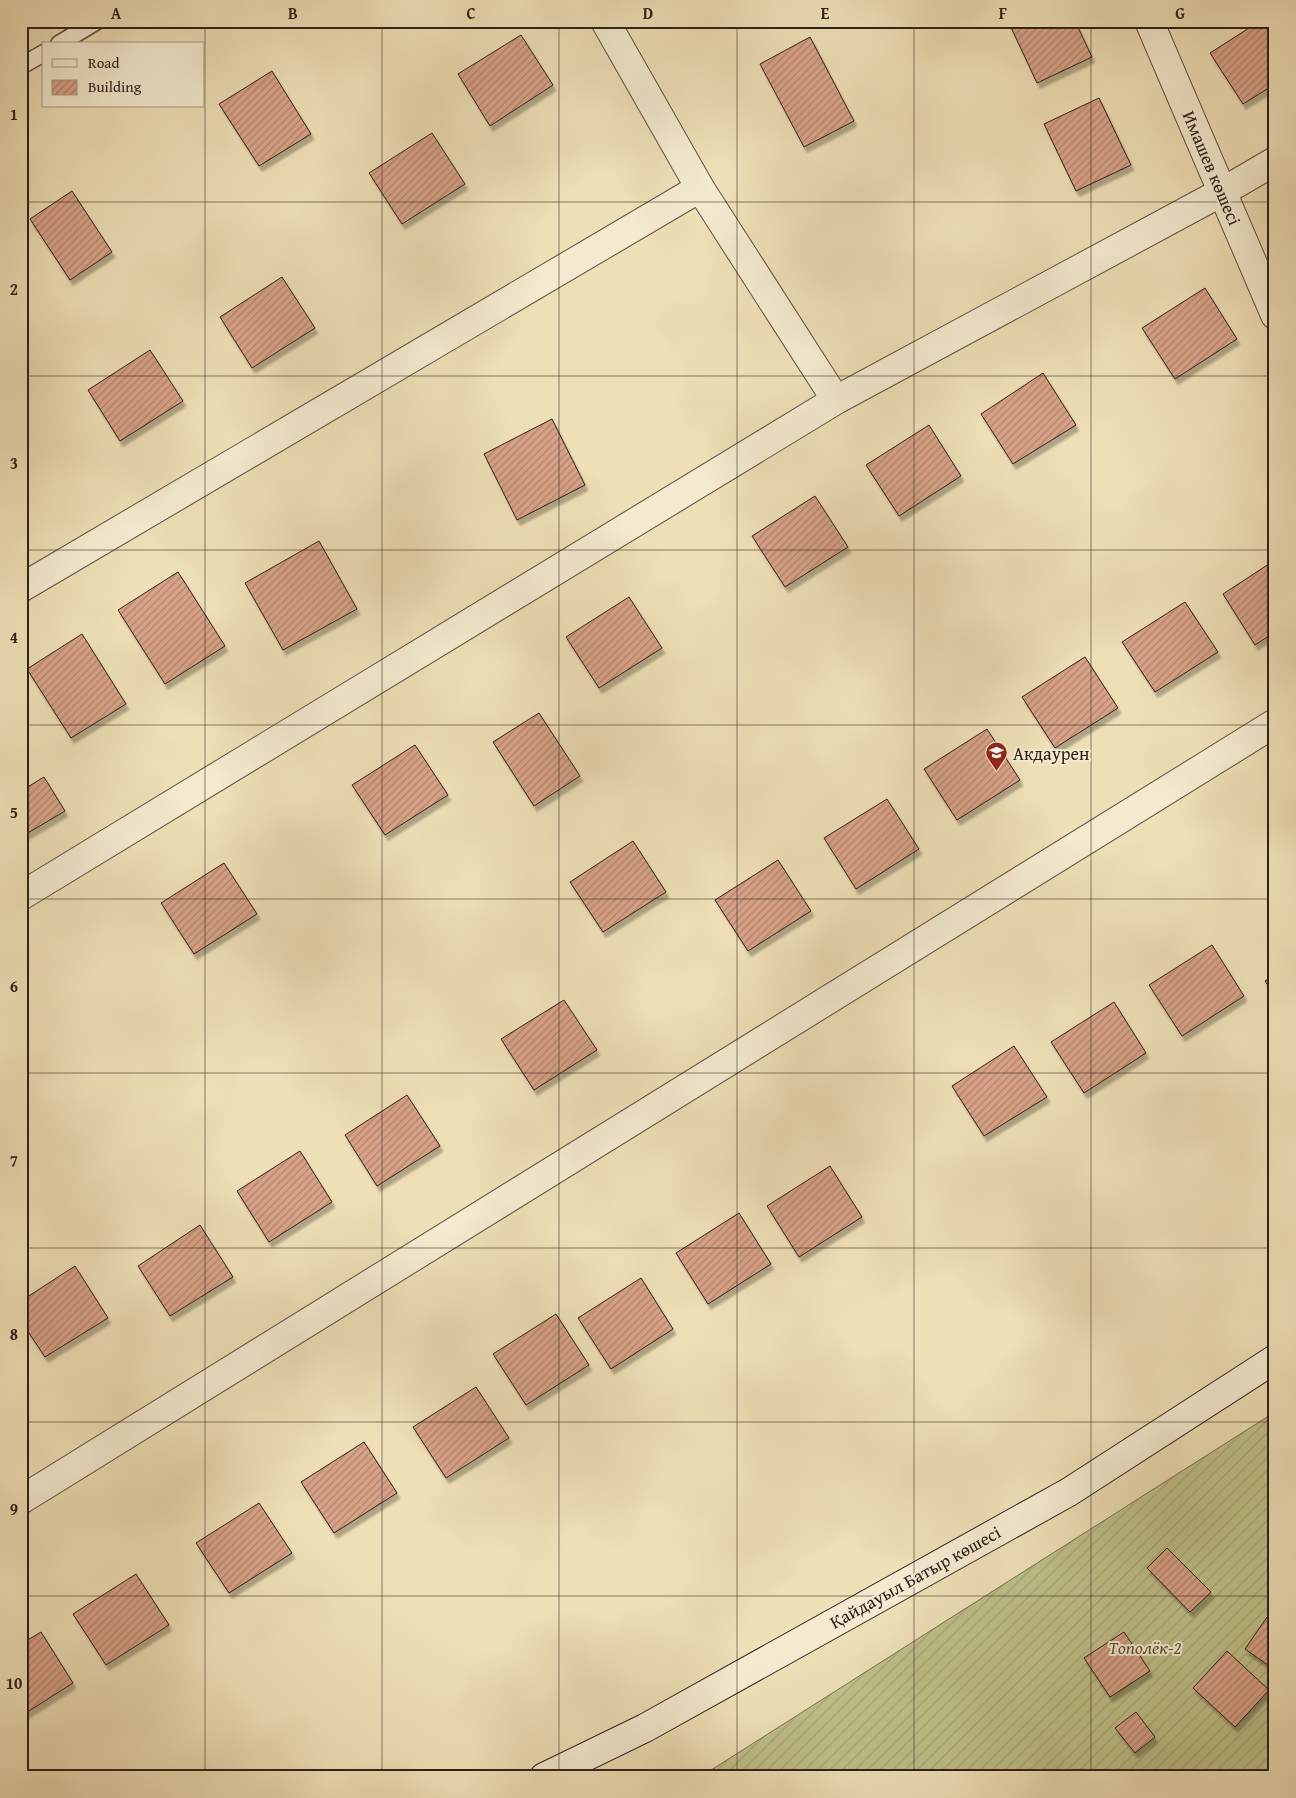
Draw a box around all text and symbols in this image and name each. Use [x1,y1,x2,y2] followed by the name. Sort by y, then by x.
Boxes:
[111,1,122,25] text: A
[288,1,298,25] text: B
[466,1,476,25] text: C
[643,1,653,25] text: D
[821,1,830,25] text: E
[999,1,1007,25] text: F
[1175,1,1185,25] text: G
[42,42,205,108] legend
[88,52,119,73] text: Road
[88,76,142,97] text: Building
[10,102,18,126] text: 1
[1176,107,1248,229] street label: Имашев көшесі
[10,277,18,301] text: 2
[10,451,18,475] text: 3
[10,625,18,649] text: 4
[1013,740,1089,767] place label: Акдаурен
[985,741,1009,772] school or university icon: Акдаурен
[10,800,18,824] text: 5
[10,974,18,998] text: 6
[10,1148,18,1172] text: 7
[10,1322,18,1346] text: 8
[10,1497,18,1521] text: 9
[824,1519,1006,1635] street label: Қайдауыл Батыр көшесі
[1109,1634,1182,1661] park label: Тополёк-2
[6,1671,22,1695] text: 10

